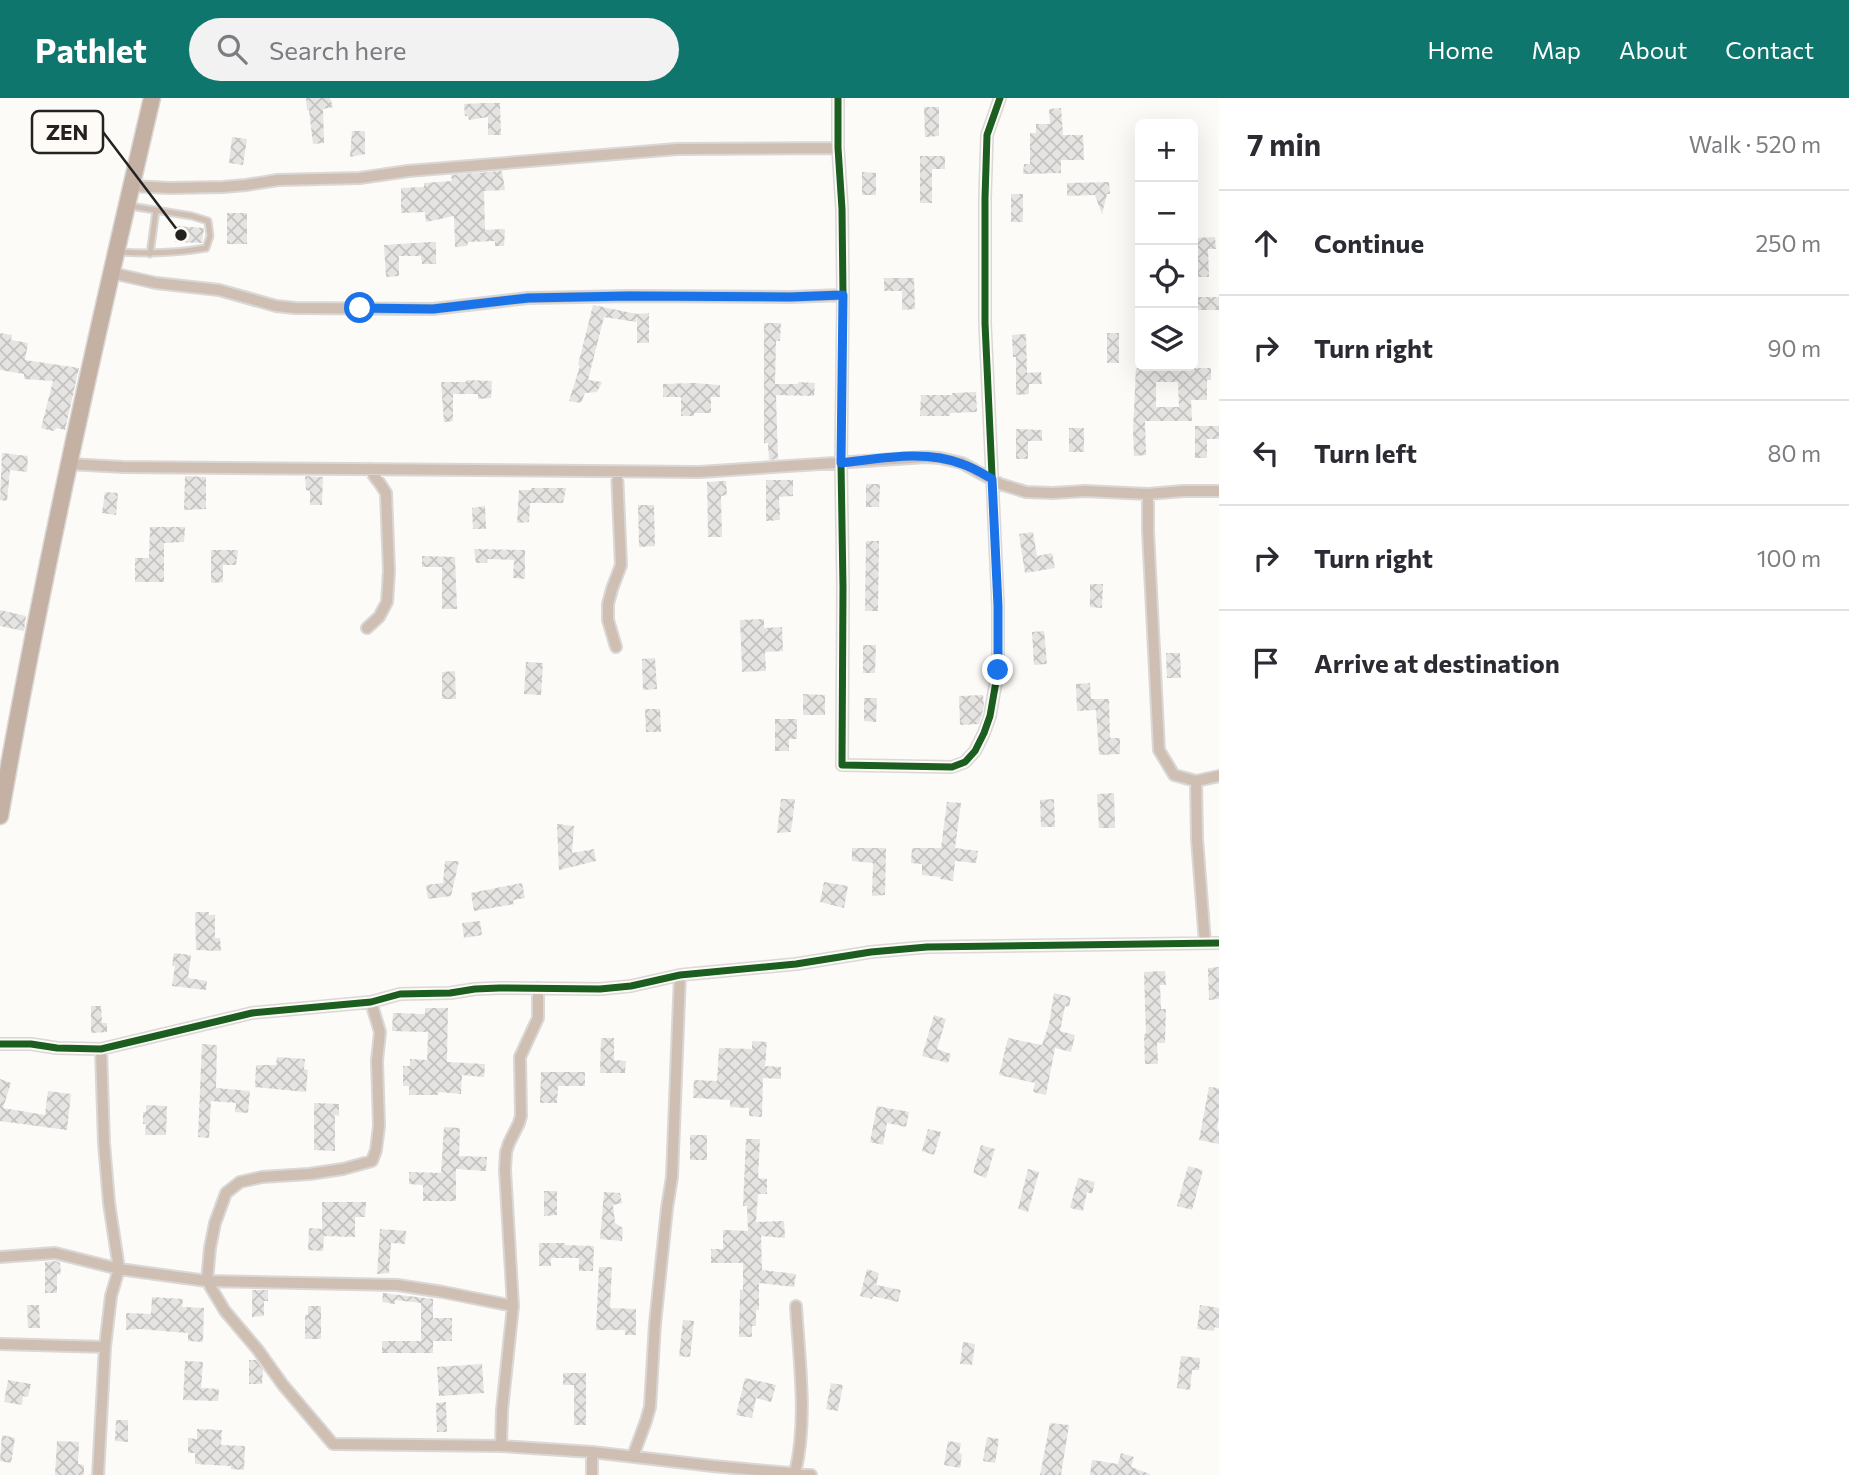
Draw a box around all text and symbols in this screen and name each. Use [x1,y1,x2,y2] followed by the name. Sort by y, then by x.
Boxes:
[189,18,679,81] search box
[35,29,147,70] text: Pathlet
[213,30,251,68] icon: search
[269,34,407,65] text: Search here
[1428,35,1494,64] text: Home
[1532,35,1581,64] text: Map
[1619,35,1687,64] text: About
[1725,35,1814,64] text: Contact
[32,111,103,153] callout: ZEN
[46,119,88,144] text: ZEN
[1135,119,1198,371] map controls
[1135,119,1198,182] button: +
[1247,125,1321,162] text: 7 min
[1689,130,1821,158] text: Walk · 520 m
[1135,182,1198,245] button: −
[1247,224,1285,262] icon: ahead
[1314,227,1424,258] text: Continue
[1756,229,1821,257] text: 250 m
[1135,245,1198,308] button: locate
[344,292,375,323] route start
[1135,308,1198,371] button: layers
[1247,329,1285,367] icon: right
[1314,332,1433,363] text: Turn right
[1768,334,1821,362] text: 90 m
[1247,434,1285,472] icon: left
[1314,437,1417,468] text: Turn left
[1768,439,1821,467] text: 80 m
[1247,539,1285,577] icon: right
[1314,542,1433,573] text: Turn right
[1757,544,1821,572] text: 100 m
[1247,644,1285,682] icon: arrive
[1314,647,1560,678] text: Arrive at destination
[982,654,1013,685] route end

